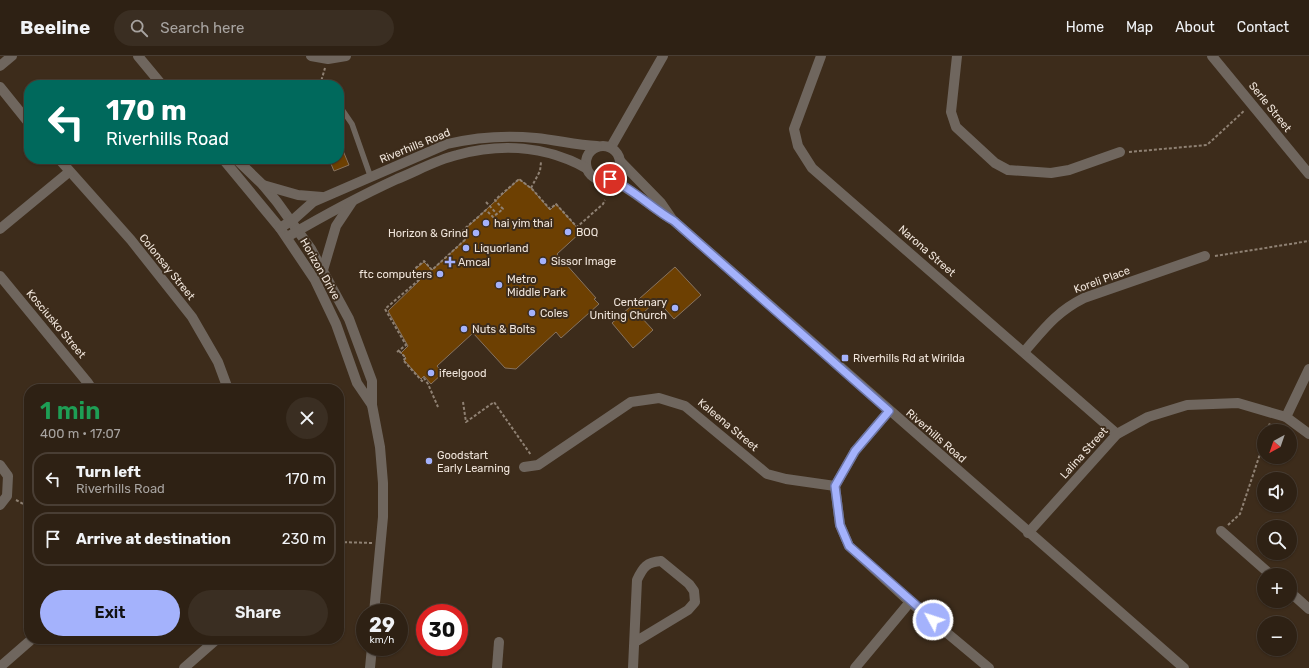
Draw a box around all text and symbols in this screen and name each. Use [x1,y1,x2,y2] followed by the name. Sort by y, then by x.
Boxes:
[114,10,394,46] search box
[20,16,90,39] text: Beeline
[128,17,150,39] icon: search
[160,19,244,37] text: Search here
[1066,19,1104,36] text: Home
[1126,19,1153,36] text: Map
[1175,19,1215,36] text: About
[1237,19,1289,36] text: Contact
[1246,79,1295,135] street label: Serle Street
[106,94,187,127] text: 170 m
[40,96,92,148] icon: left
[378,126,452,166] street label: Riverhills Road
[106,128,229,150] text: Riverhills Road
[593,162,627,196] pin
[599,168,621,190] icon: arrive
[494,217,553,230] place label: hai yim thai
[481,218,491,228] marker: hai yim thai
[896,223,959,280] street label: Narona Street
[576,226,598,239] place label: BOQ
[388,227,468,240] place label: Horizon & Grind
[563,227,573,237] marker: BOQ
[471,228,481,238] marker: Horizon & Grind
[136,231,198,303] street label: Colonsay Street
[297,236,343,302] street label: Horizon Drive
[474,242,528,255] place label: Liquorland
[461,243,471,253] marker: Liquorland
[551,255,616,268] place label: Sissor Image
[458,256,490,269] place label: Amcal
[538,256,548,266] marker: Sissor Image
[445,257,455,267] marker: Amcal
[1072,264,1132,296] street label: Koreli Place
[359,268,432,281] place label: ftc computers
[435,269,445,279] marker: ftc computers
[507,273,566,299] place label: Metro Middle Park
[494,280,504,290] marker: Metro Middle Park
[24,287,89,361] street label: Kosciusko Street
[590,296,667,322] place label: Centenary Uniting Church
[670,303,680,313] marker: Centenary Uniting Church
[540,307,568,320] place label: Coles
[527,308,537,318] marker: Coles
[472,323,536,336] place label: Nuts & Bolts
[459,324,469,334] marker: Nuts & Bolts
[853,352,965,365] place label: Riverhills Rd at Wirilda
[840,353,850,363] marker: Riverhills Rd at Wirilda
[439,367,487,380] place label: ifeelgood
[426,368,436,378] marker: ifeelgood
[695,396,761,454] street label: Kaleena Street
[40,397,100,425] text: 1 min
[286,397,328,439] button: close
[903,406,969,466] street label: Riverhills Road
[1057,424,1111,481] street label: Lalina Street
[1257,424,1297,464] north arrow
[1257,424,1297,656] map controls
[40,426,120,441] text: 400 m · 17:07
[437,449,510,475] place label: Goodstart Early Learning
[424,456,434,466] marker: Goodstart Early Learning
[76,463,141,481] text: Turn left
[42,468,64,490] icon: left
[285,470,326,488] text: 170 m
[1257,472,1297,512] button: sound
[76,481,165,496] text: Riverhills Road
[1257,520,1297,560] button: search
[42,528,64,550] icon: arrive
[76,530,231,548] text: Arrive at destination
[282,530,326,548] text: 230 m
[1257,568,1297,608] button: +
[40,590,180,636] button: Exit
[188,590,328,636] button: Share
[912,599,954,641] position arrow
[416,604,468,656] speed limit sign: 30
[369,613,395,637] text: 29
[1257,616,1297,656] button: −
[370,634,394,646] text: km/h

